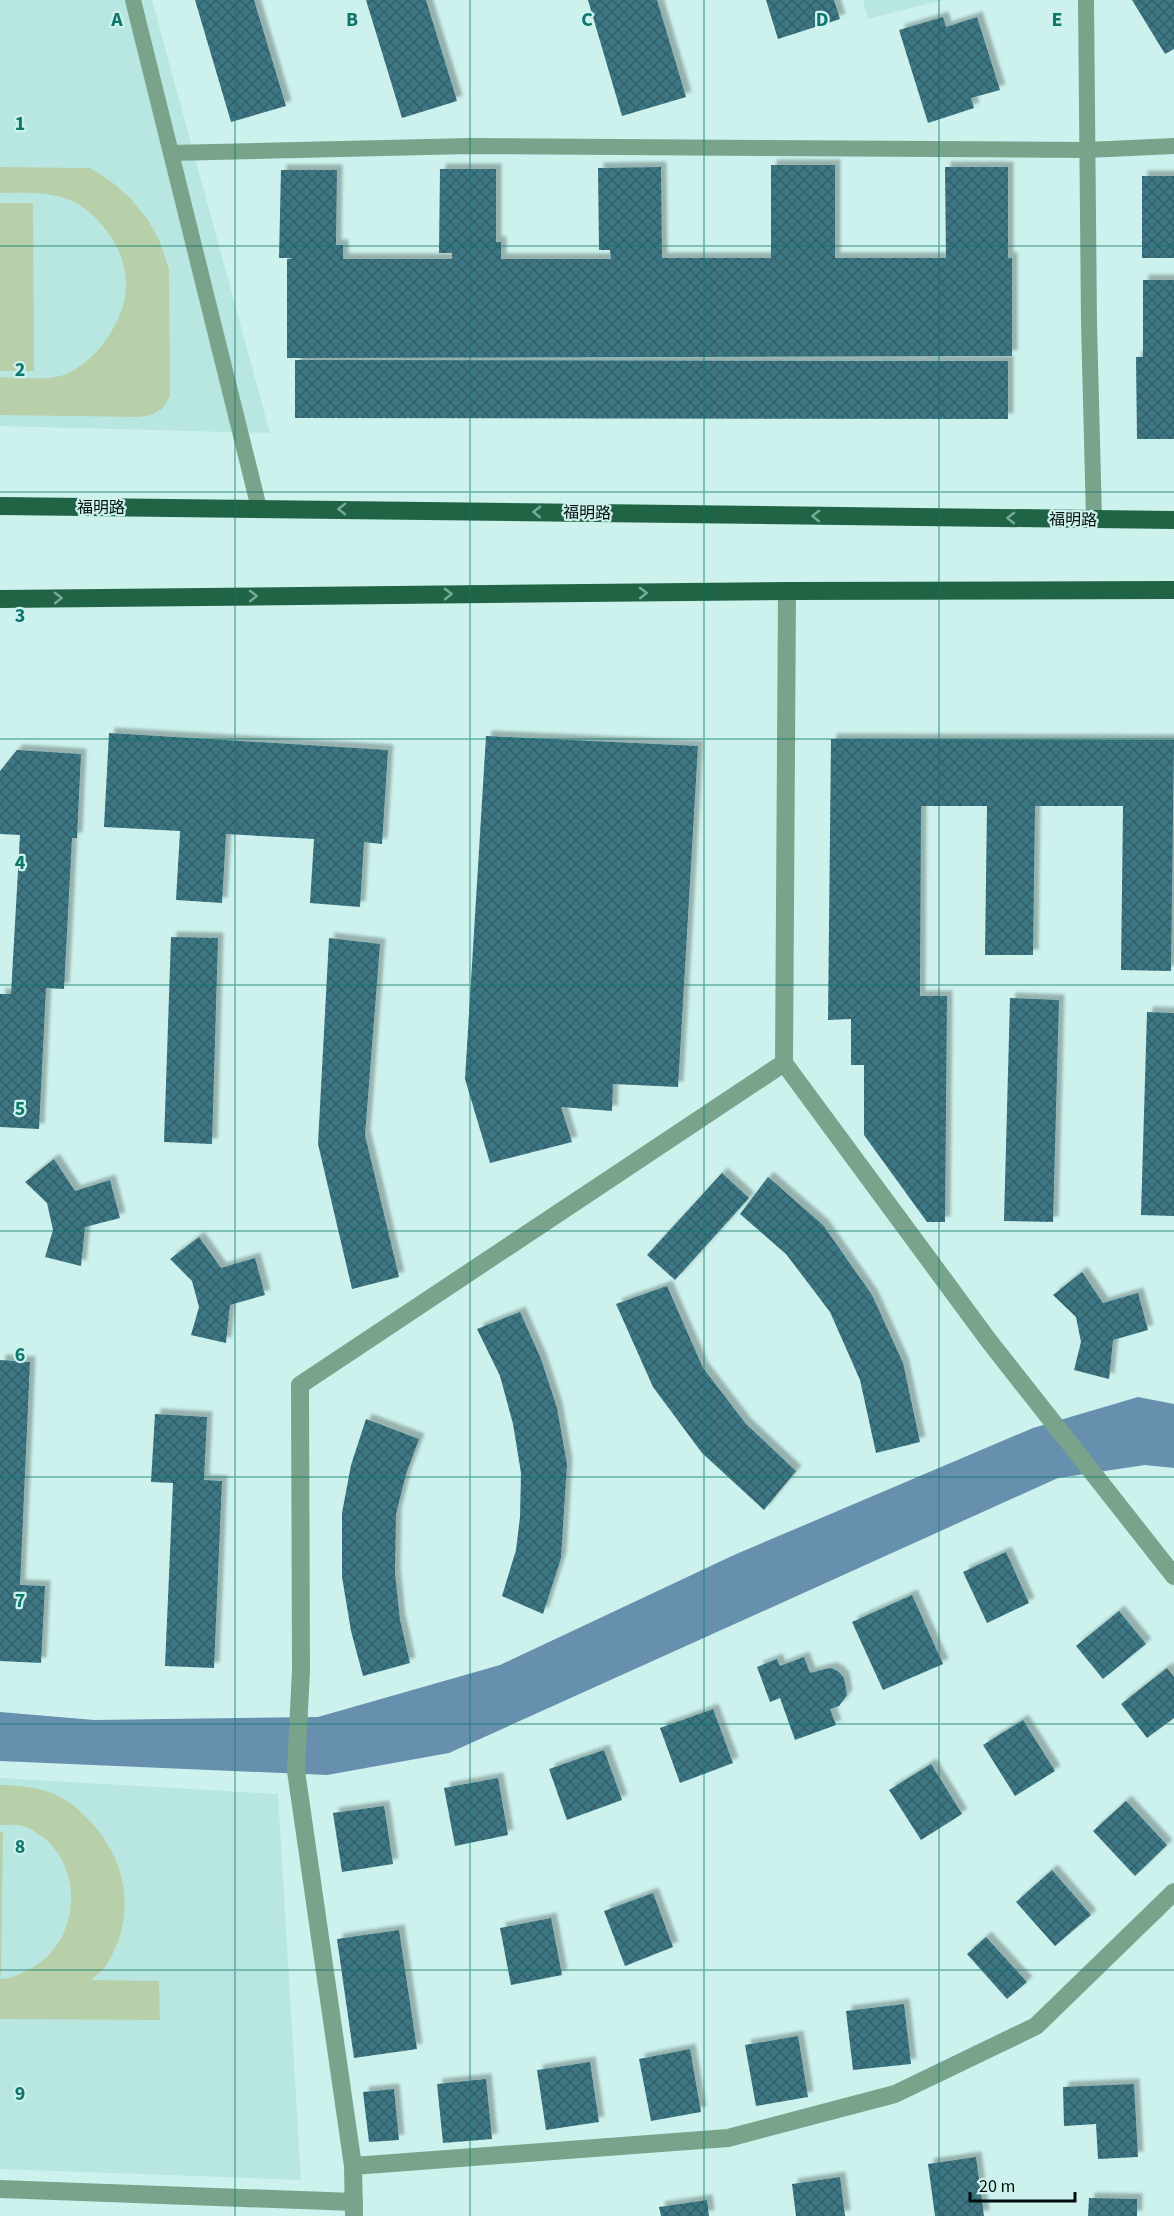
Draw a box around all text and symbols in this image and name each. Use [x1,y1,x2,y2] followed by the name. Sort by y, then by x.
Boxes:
[110,6,123,34] text: A
[346,6,358,34] text: B
[581,6,593,34] text: C
[816,6,828,34] text: D
[1052,6,1062,34] text: E
[15,110,25,138] text: 1
[15,356,25,384] text: 2
[77,497,125,519] street label: 福明路
[563,502,611,524] street label: 福明路
[337,503,346,515] one-way arrow
[532,506,541,518] one-way arrow
[811,509,820,522] one-way arrow
[1049,509,1097,531] street label: 福明路
[1006,512,1015,524] one-way arrow
[639,587,648,599] one-way arrow
[444,588,453,601] one-way arrow
[249,590,258,602] one-way arrow
[54,592,63,604] one-way arrow
[15,602,25,630] text: 3
[15,849,26,877] text: 4
[15,1095,25,1123] text: 5
[15,1341,25,1369] text: 6
[15,1587,25,1615] text: 7
[15,1833,25,1861] text: 8
[15,2080,25,2108] text: 9
[970,2165,1075,2203] scale bar
[979,2174,1015,2199] text: 20 m

